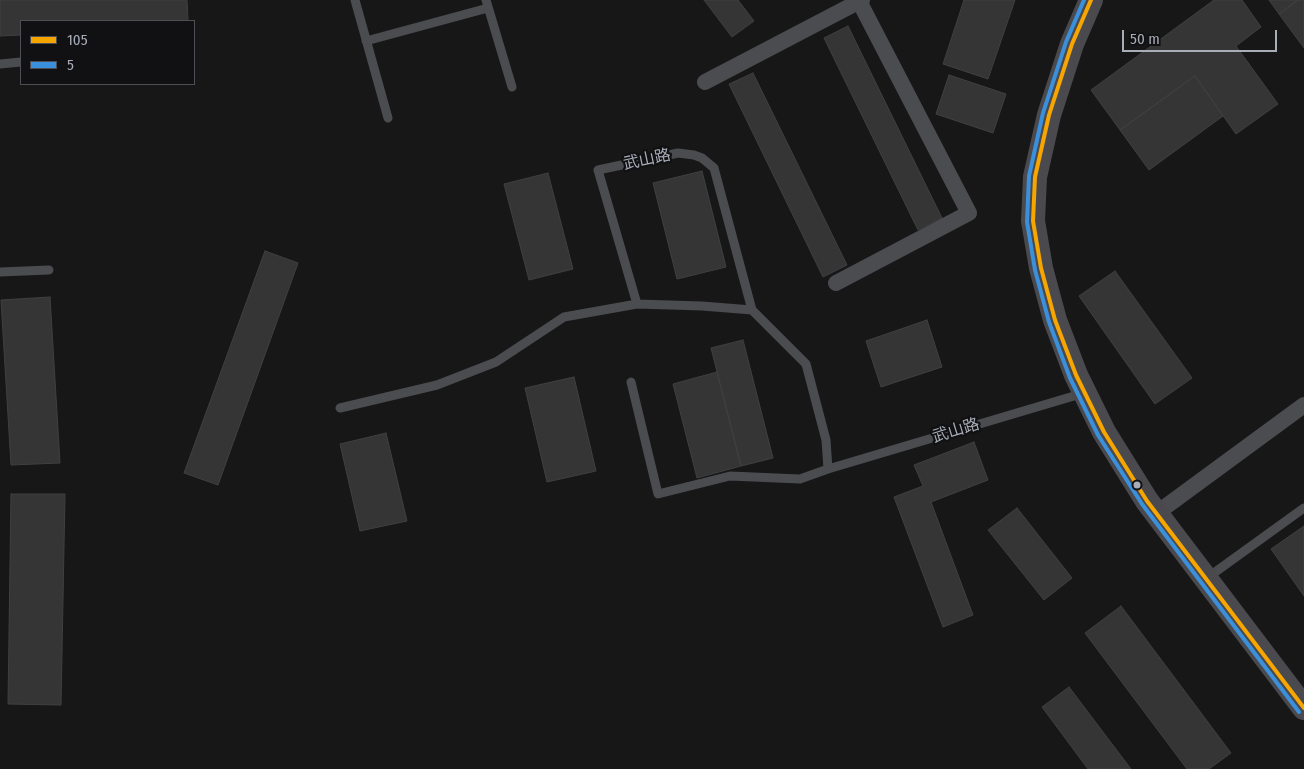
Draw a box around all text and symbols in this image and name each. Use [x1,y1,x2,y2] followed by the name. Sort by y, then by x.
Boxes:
[20,20,195,85] legend
[1124,20,1279,52] scale bar
[1130,30,1160,48] text: 50 m
[67,31,88,49] text: 105
[67,56,74,74] text: 5
[622,146,672,174] street label: 武山路
[930,415,982,447] street label: 武山路
[1132,480,1142,490] unlabelled marker

